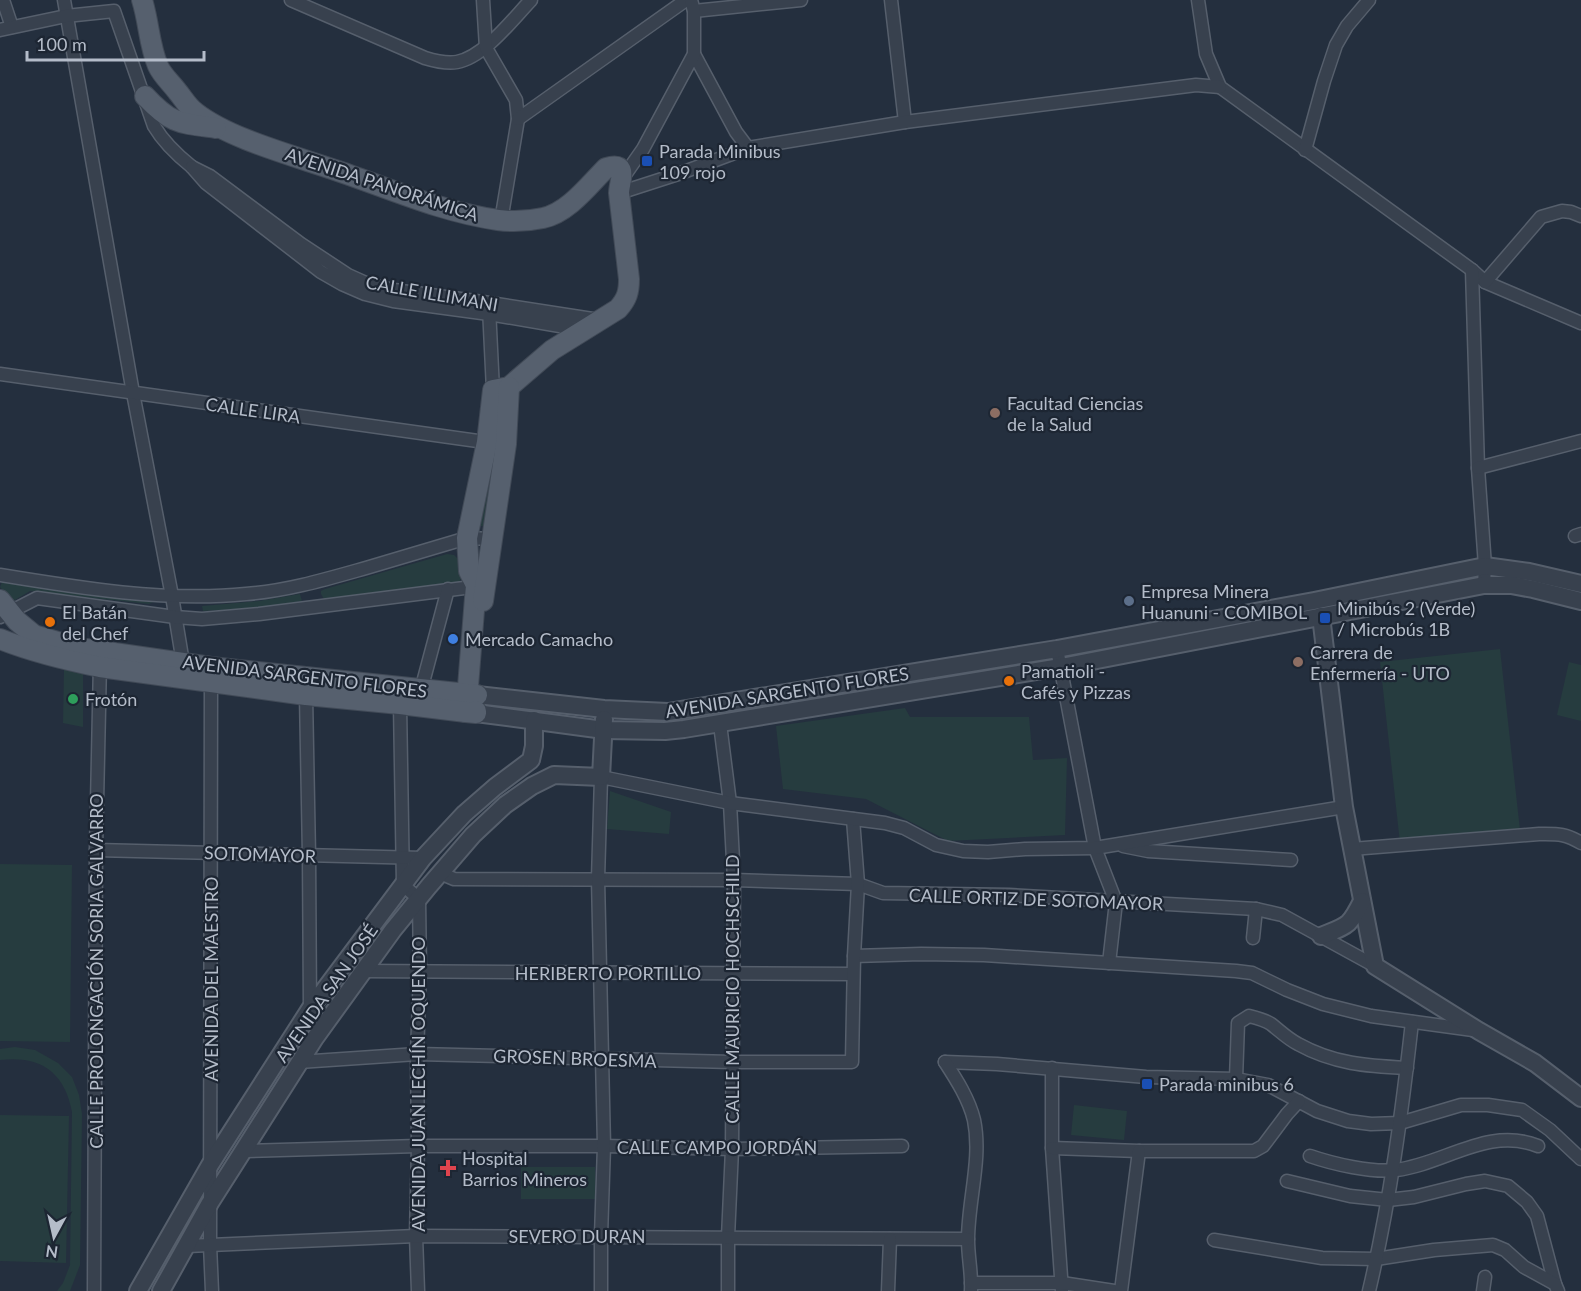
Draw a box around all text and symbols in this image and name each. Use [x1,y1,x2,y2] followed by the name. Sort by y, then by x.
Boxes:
[27,24,204,62] scale bar
[36,33,87,55] text: 100 m
[659,140,781,183] place label: Parada Minibus 109 rojo
[283,142,482,226] street label: AVENIDA PANORÁMICA
[640,154,654,168] marker: Parada Minibus 109 rojo
[364,271,500,315] street label: CALLE ILLIMANI
[204,392,303,428] street label: CALLE LIRA
[1007,392,1144,435] place label: Facultad Ciencias de la Salud
[988,406,1002,420] marker: Facultad Ciencias de la Salud
[1141,580,1307,623] place label: Empresa Minera Huanuni - COMIBOL
[1122,594,1136,608] marker: Empresa Minera Huanuni - COMIBOL
[1337,597,1475,640] place label: Minibús 2 (Verde) / Microbús 1B
[62,601,129,644] place label: El Batán del Chef
[1318,611,1332,625] marker: Minibús 2 (Verde) / Microbús 1B
[43,615,57,629] marker: El Batán del Chef
[465,628,613,650] place label: Mercado Camacho
[446,632,460,646] marker: Mercado Camacho
[1310,641,1450,684] place label: Carrera de Enfermería - UTO
[182,650,428,702] street label: AVENIDA SARGENTO FLORES
[1291,655,1305,669] marker: Carrera de Enfermería - UTO
[1021,660,1131,703] place label: Pamatioli - Cafés y Pizzas
[664,662,910,722] street label: AVENIDA SARGENTO FLORES
[1002,674,1016,688] marker: Pamatioli - Cafés y Pizzas
[85,688,137,710] place label: Frotón
[66,692,80,706] marker: Frotón
[85,793,107,1149] street label: CALLE PROLONGACIÓN SORIA GALVARRO
[204,841,317,867] street label: SOTOMAYOR
[721,854,743,1124] street label: CALLE MAURICIO HOCHSCHILD
[200,877,222,1081] street label: AVENIDA DEL MAESTRO
[908,884,1164,914] street label: CALLE ORTIZ DE SOTOMAYOR
[270,920,382,1066] street label: AVENIDA SAN JOSÉ
[407,936,429,1232] street label: AVENIDA JUAN LECHÍN OQUENDO
[515,962,701,984] street label: HERIBERTO PORTILLO
[493,1044,658,1072] street label: GROSEN BROESMA
[1159,1073,1294,1095] place label: Parada minibus 6
[1140,1077,1154,1091] marker: Parada minibus 6
[617,1136,817,1158] street label: CALLE CAMPO JORDÁN
[462,1147,587,1190] place label: Hospital Barrios Mineros
[439,1159,457,1177] marker: Hospital Barrios Mineros
[24,1207,84,1267] north arrow
[508,1225,646,1247] street label: SEVERO DURAN
[44,1242,59,1263] text: N

